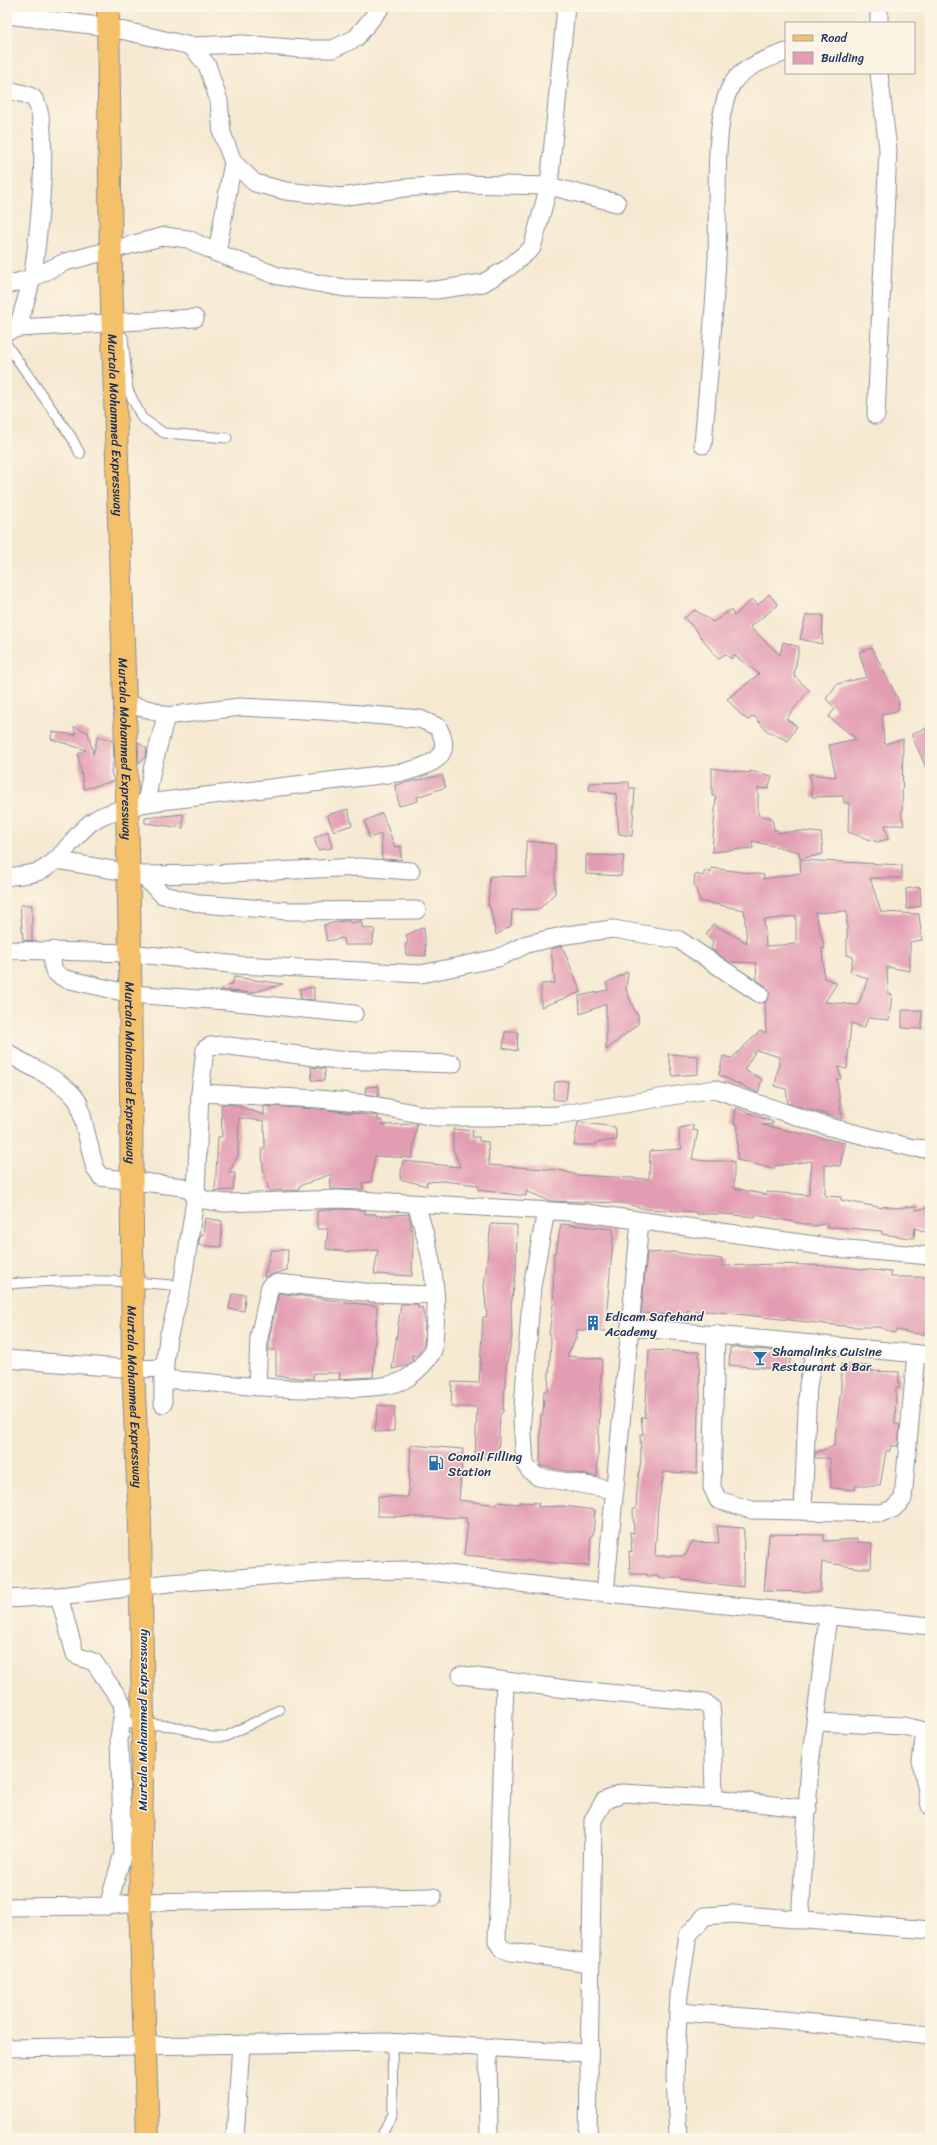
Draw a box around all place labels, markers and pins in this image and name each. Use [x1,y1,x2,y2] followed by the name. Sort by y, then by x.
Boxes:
[604,1305,705,1343] place label: Edicam Safehand Academy
[584,1314,602,1332] building icon: Edicam Safehand Academy
[772,1340,882,1378] place label: Shamalinks Cuisine Restaurant & Bar
[751,1349,769,1367] bar icon: Shamalinks Cuisine Restaurant & Bar
[448,1445,523,1483] place label: Conoil Filling Station
[427,1454,445,1472] fuel station icon: Conoil Filling Station

